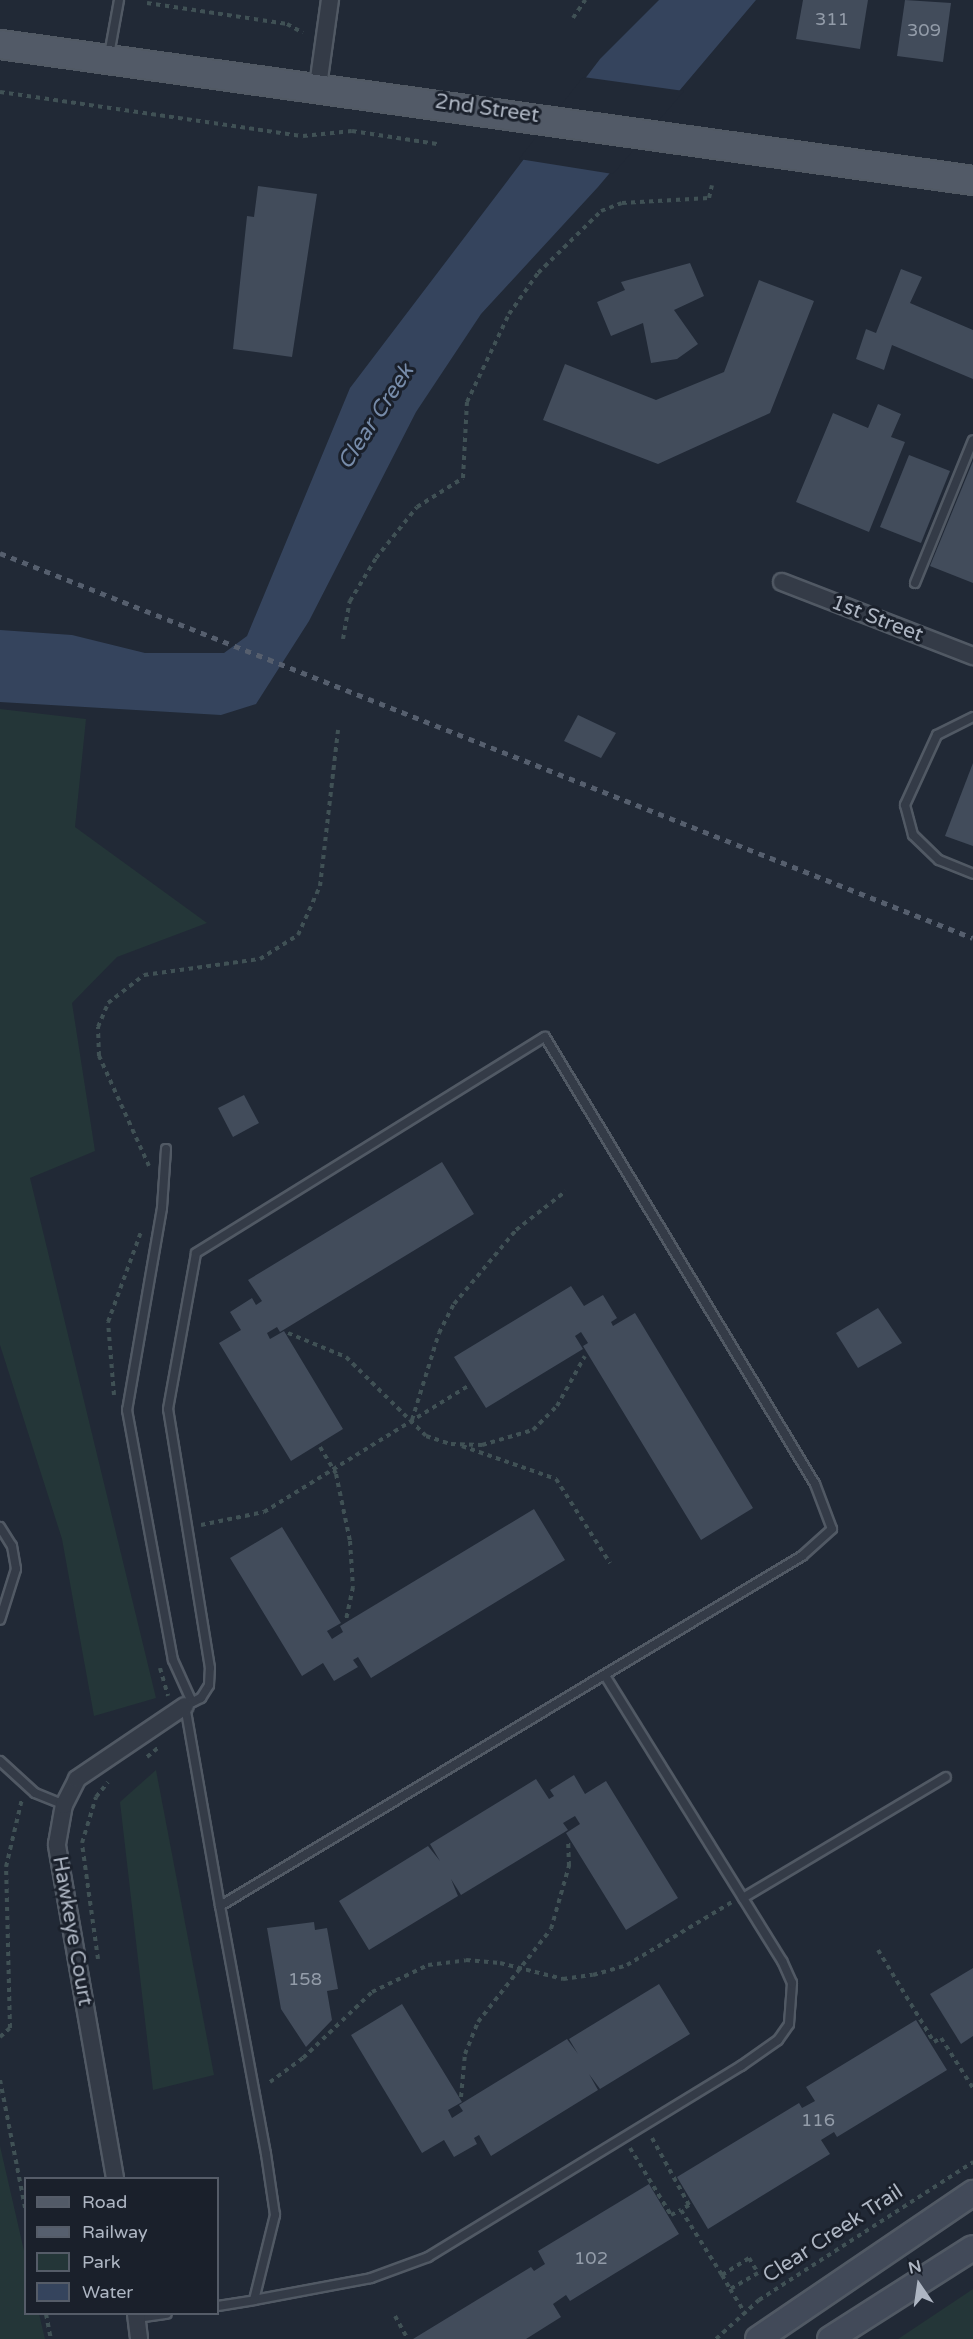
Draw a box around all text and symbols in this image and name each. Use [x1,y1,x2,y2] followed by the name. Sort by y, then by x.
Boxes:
[815,8,849,30] house number: 311
[907,19,941,41] house number: 309
[433,89,541,129] street label: 2nd Street
[332,360,420,474] water label: Clear Creek
[827,590,927,648] street label: 1st Street
[46,1854,98,2008] street label: Hawkeye Court
[288,1968,322,1990] house number: 158
[801,2109,835,2131] house number: 116
[24,2177,219,2315] legend
[758,2179,908,2289] street label: Clear Creek Trail
[82,2191,127,2213] text: Road
[82,2221,148,2243] text: Railway
[574,2247,608,2269] house number: 102
[82,2251,120,2273] text: Park
[889,2255,949,2315] north arrow
[906,2256,923,2279] text: N
[82,2281,133,2303] text: Water

